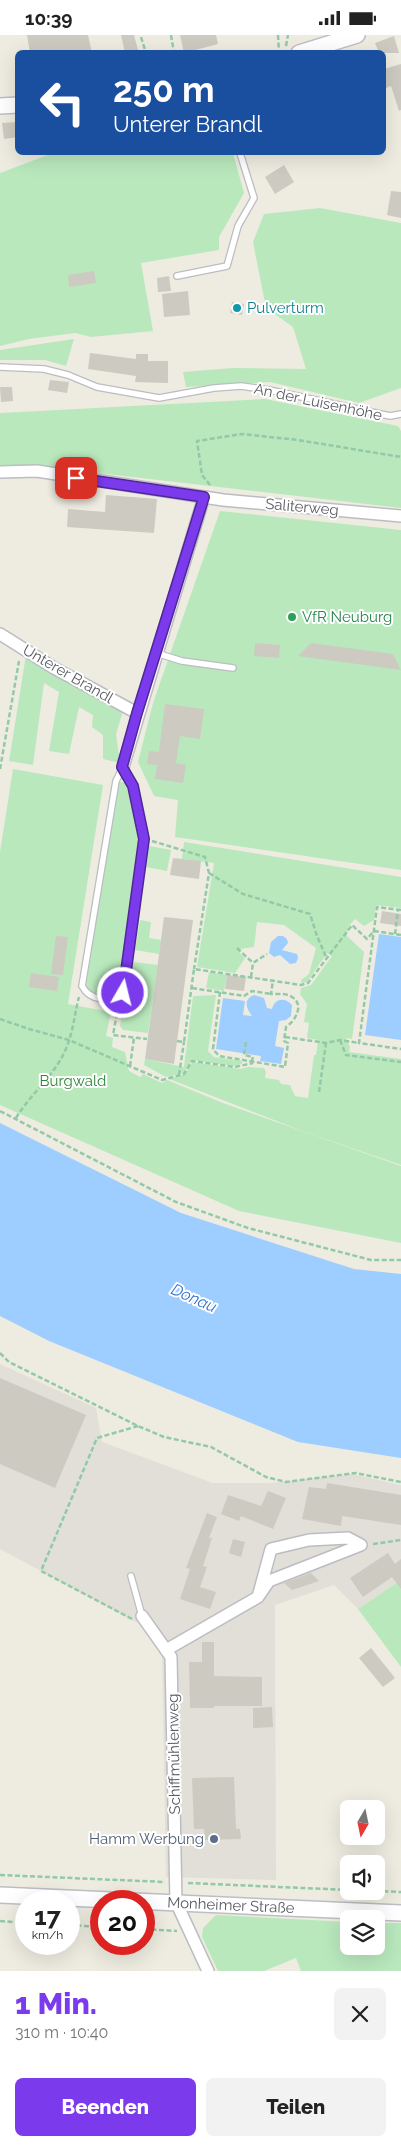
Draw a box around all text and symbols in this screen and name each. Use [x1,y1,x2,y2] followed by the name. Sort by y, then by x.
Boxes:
[25,7,73,29] text: 10:39
[113,69,215,110] text: 250 m
[30,70,95,135] icon: left
[113,111,262,137] text: Unterer Brandl
[247,299,324,317] place label: Pulverturm
[231,302,243,314] marker: Pulverturm
[252,380,384,424] street label: An der Luisenhöhe
[55,457,97,499] pin
[62,464,90,492] icon: arrive
[265,495,339,519] street label: Saliterweg
[302,608,392,626] place label: VfR Neuburg
[286,611,298,623] marker: VfR Neuburg
[19,641,117,708] street label: Unterer Brandl
[96,966,148,1018] position arrow
[40,1072,106,1090] park label: Burgwald
[168,1280,220,1316] water label: Donau
[164,1693,184,1815] street label: Schiffmühlenweg
[340,1800,385,1845] north arrow
[340,1800,385,1955] map controls
[89,1830,204,1848] place label: Hamm Werbung
[208,1833,220,1845] marker: Hamm Werbung
[340,1855,385,1900] button: sound
[90,1890,155,1955] speed limit sign: 20
[167,1894,295,1917] street label: Monheimer Straße
[34,1901,61,1931] text: 17
[340,1910,385,1955] button: layers
[32,1928,63,1942] text: km/h
[15,1986,97,2021] text: 1 Min.
[334,1988,386,2040] button: close
[15,2023,108,2042] text: 310 m · 10:40
[15,2078,196,2136] button: Beenden
[206,2078,386,2136] button: Teilen

